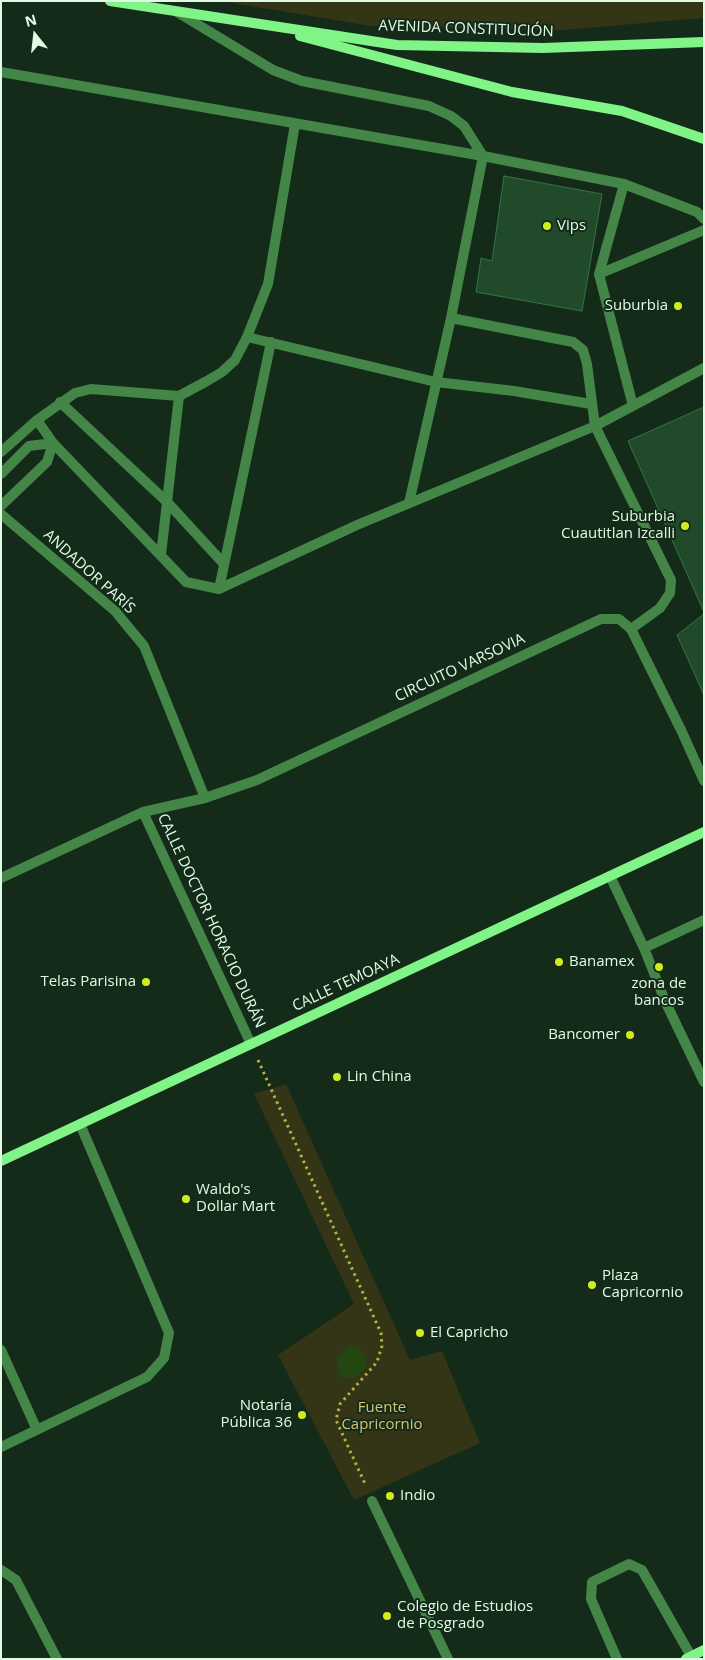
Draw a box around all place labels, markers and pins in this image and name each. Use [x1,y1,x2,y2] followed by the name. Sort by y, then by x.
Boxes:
[557,217,586,235] place label: Vips
[541,220,553,232] marker: Vips
[605,297,668,315] place label: Suburbia
[672,300,684,312] marker: Suburbia
[561,508,675,543] place label: Suburbia Cuautitlan Izcalli
[679,520,691,532] marker: Suburbia Cuautitlan Izcalli
[569,953,635,971] place label: Banamex
[553,956,565,968] marker: Banamex
[653,961,665,973] marker: zona de bancos
[40,973,136,991] place label: Telas Parisina
[631,975,687,1010] place label: zona de bancos
[140,976,152,988] marker: Telas Parisina
[548,1026,620,1044] place label: Bancomer
[624,1029,636,1041] marker: Bancomer
[347,1068,412,1086] place label: Lin China
[331,1071,343,1083] marker: Lin China
[196,1181,275,1216] place label: Waldo's Dollar Mart
[180,1193,192,1205] marker: Waldo's Dollar Mart
[602,1267,683,1302] place label: Plaza Capricornio
[586,1279,598,1291] marker: Plaza Capricornio
[430,1324,508,1342] place label: El Capricho
[414,1327,426,1339] marker: El Capricho
[220,1397,292,1432] place label: Notaría Pública 36
[296,1409,308,1421] marker: Notaría Pública 36
[400,1487,435,1505] place label: Indio
[384,1490,396,1502] marker: Indio
[397,1598,533,1633] place label: Colegio de Estudios de Posgrado
[381,1610,393,1622] marker: Colegio de Estudios de Posgrado

